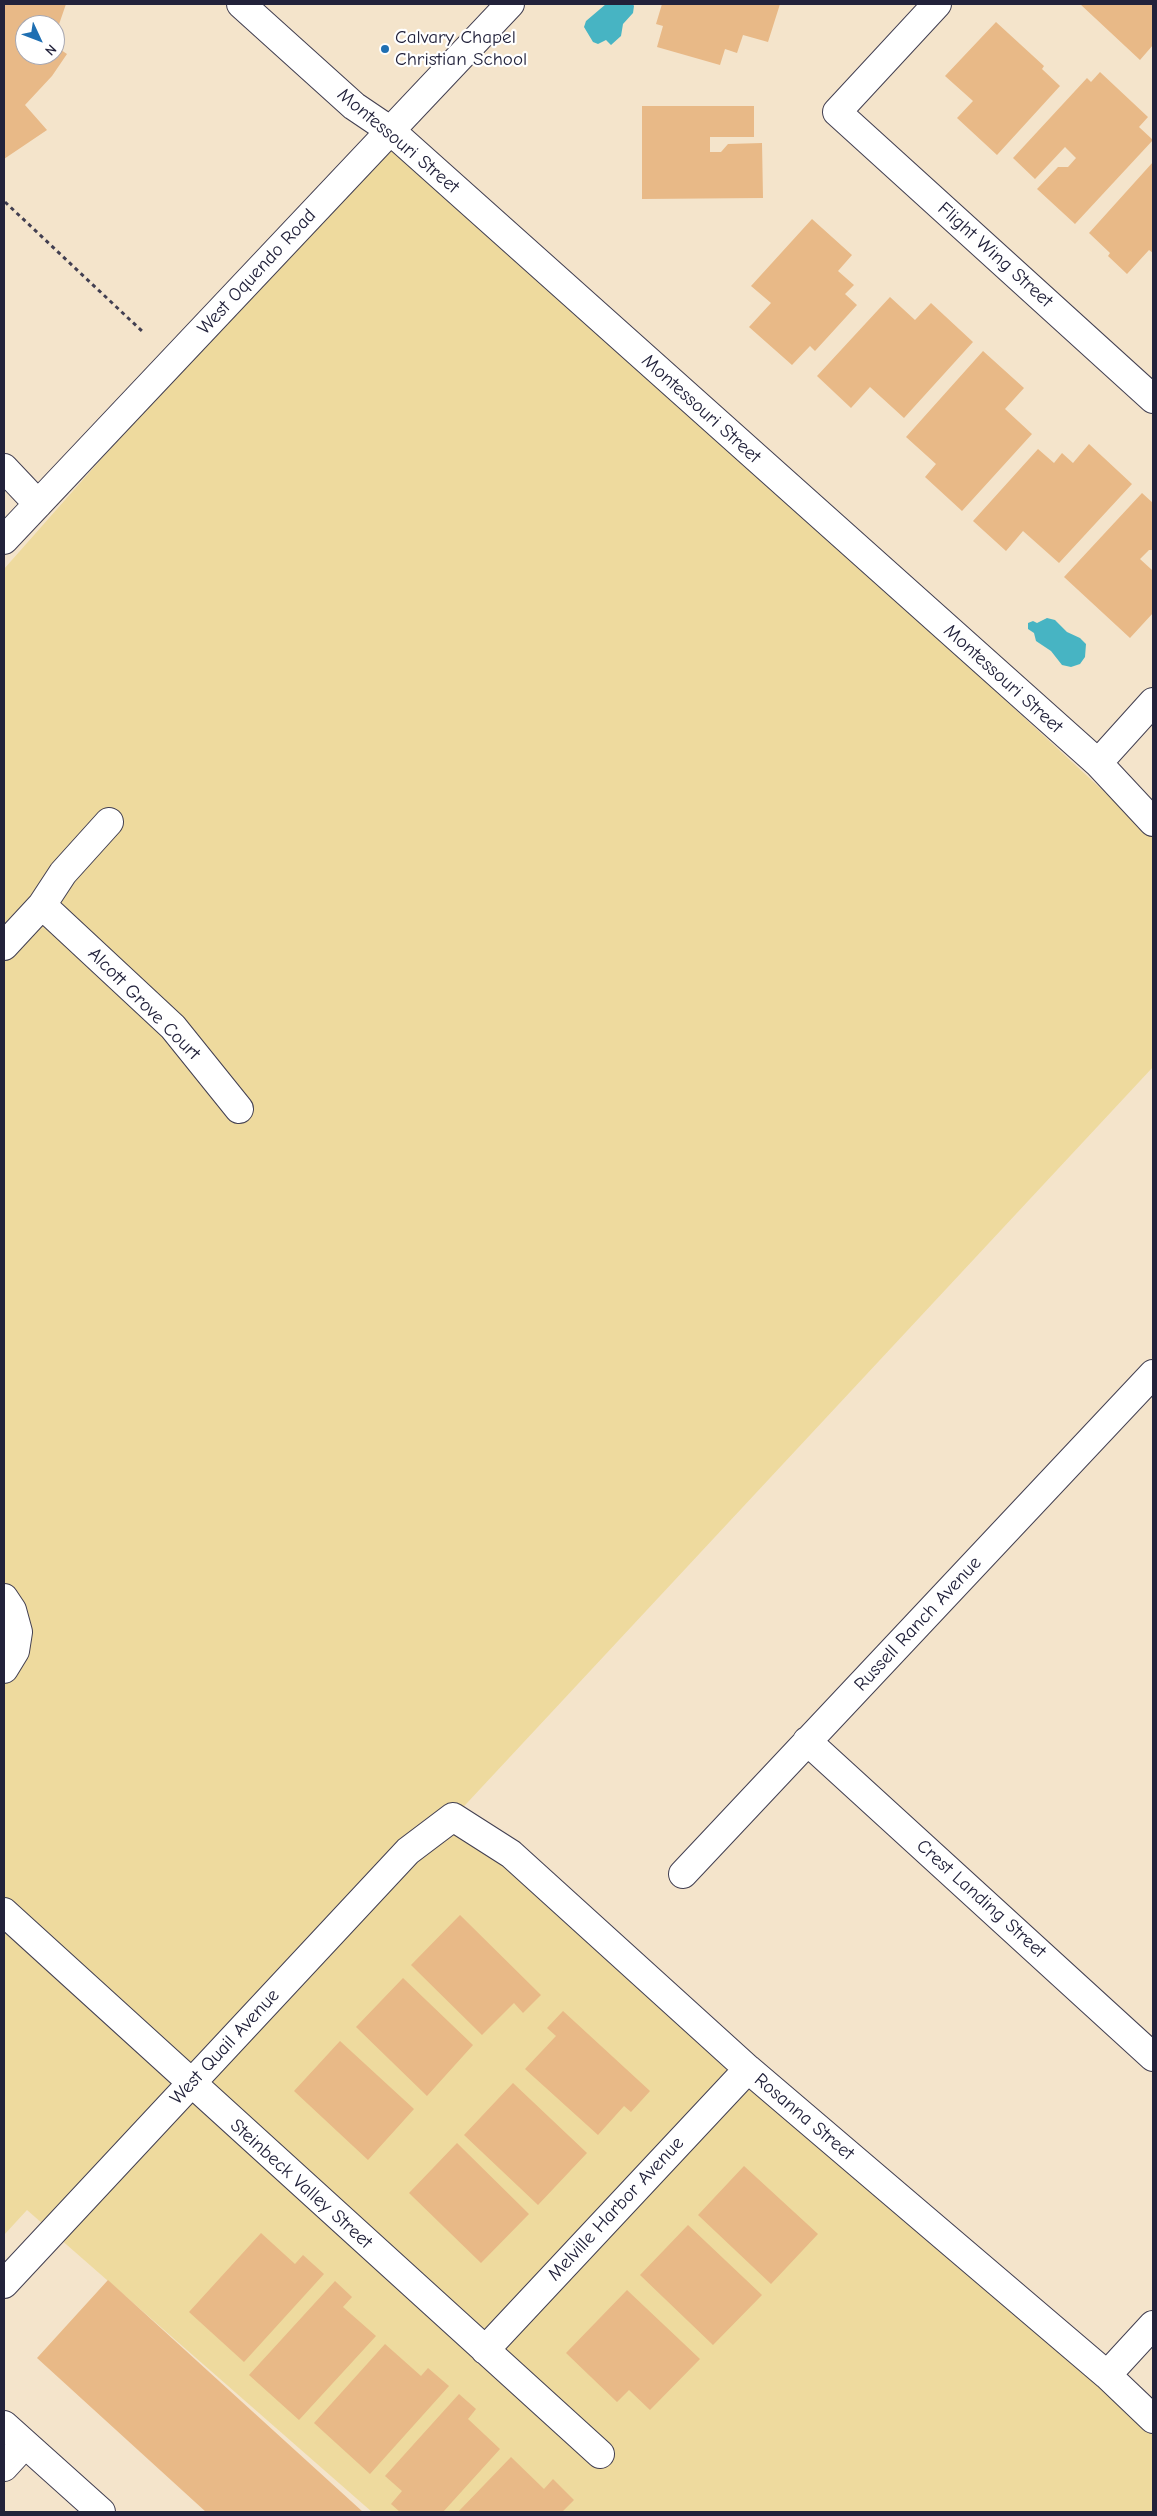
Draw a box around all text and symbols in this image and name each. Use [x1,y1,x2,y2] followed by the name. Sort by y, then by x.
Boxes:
[15,15,65,65] north arrow
[395,27,527,71] place label: Calvary Chapel Christian School
[41,41,60,59] text: N
[379,43,391,55] marker: Calvary Chapel Christian School
[332,83,464,199] street label: Montessouri Street
[933,197,1057,313] street label: Flight Wing Street
[193,204,321,340] street label: West Oquendo Road
[637,350,765,468] street label: Montessouri Street
[939,620,1067,738] street label: Montessouri Street
[83,943,205,1065] street label: Alcott Grove Court
[850,1552,986,1696] street label: Russell Ranch Avenue
[912,1835,1050,1963] street label: Crest Landing Street
[166,1984,284,2110] street label: West Quail Avenue
[749,2069,859,2165] street label: Rosanna Street
[225,2114,377,2254] street label: Steinbeck Valley Street
[543,2132,689,2286] street label: Melville Harbor Avenue

